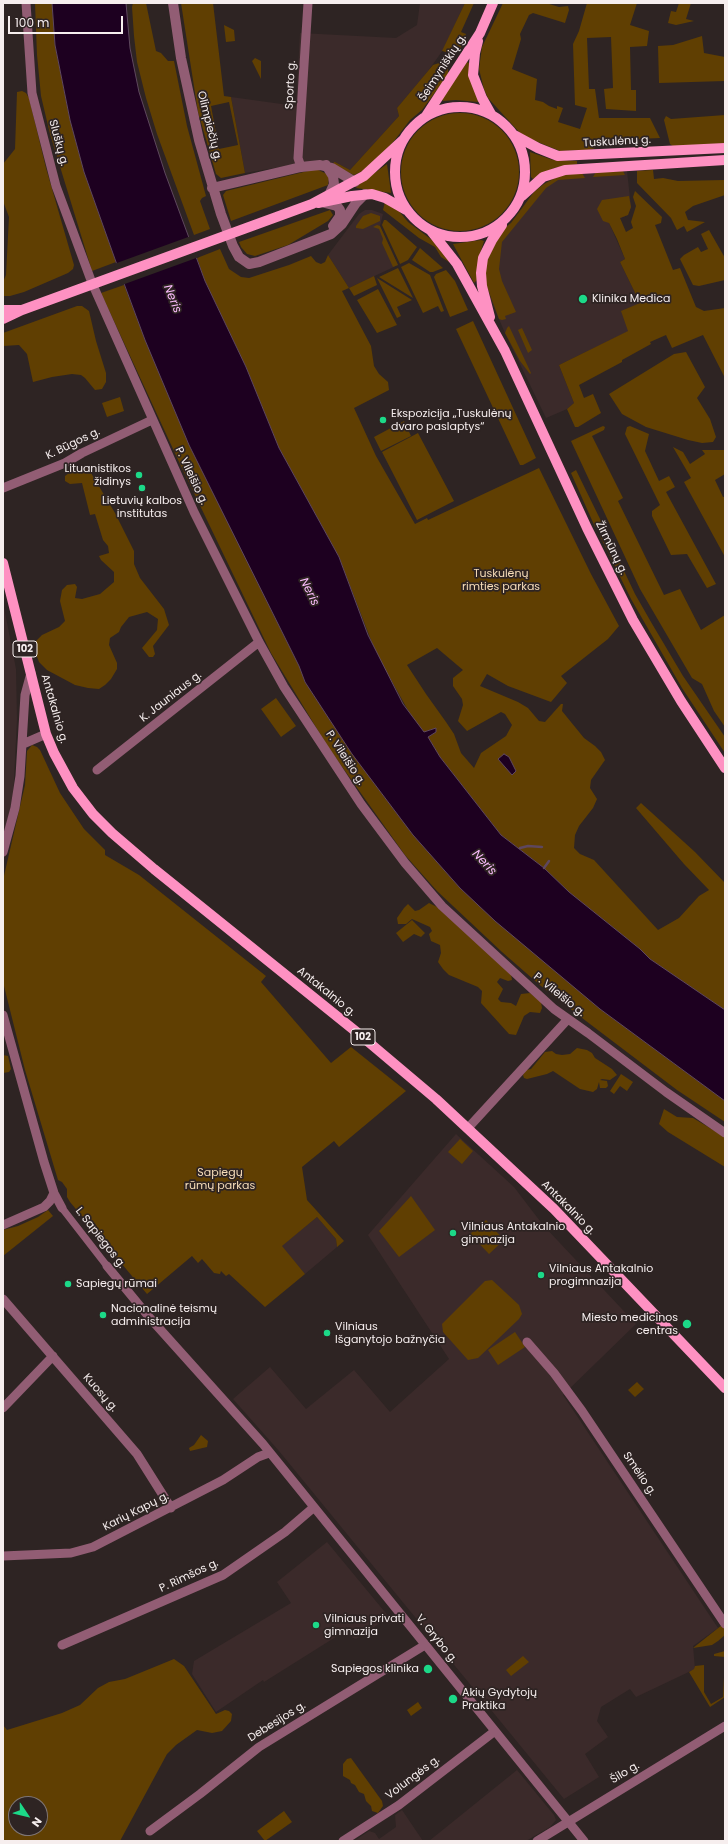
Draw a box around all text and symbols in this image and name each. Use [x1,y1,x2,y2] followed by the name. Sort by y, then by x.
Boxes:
[10,8,125,34] scale bar
[15,14,49,31] text: 100 m
[416,32,470,104] street label: Šeimyniškių g.
[283,60,299,110] street label: Sporto g.
[194,90,224,162] street label: Olimpiečių g.
[45,118,71,168] street label: Sluškų g.
[583,134,651,150] street label: Tuskulėnų g.
[160,283,184,315] water label: Neris
[592,292,670,306] place label: Klinika Medica
[577,293,589,305] marker: Klinika Medica
[391,407,512,433] place label: Ekspozicija „Tuskulėnų dvaro paslaptys“
[378,415,388,425] marker: Ekspozicija „Tuskulėnų dvaro paslaptys“
[44,425,102,463] street label: K. Būgos g.
[172,445,210,507] street label: P. Vileišio g.
[64,462,131,488] place label: Lituanistikos židinys
[134,470,144,480] marker: Lituanistikos židinys
[137,483,147,493] marker: Lietuvių kalbos institutas
[102,494,182,520] place label: Lietuvių kalbos institutas
[592,519,630,577] street label: Žirmūnų g.
[462,567,540,593] park label: Tuskulėnų rimties parkas
[296,576,322,608] water label: Neris
[13,641,37,657] road number: 102
[137,669,205,725] street label: K. Jauniaus g.
[38,673,70,745] street label: Antakalnio g.
[323,728,367,788] street label: P. Vileišio g.
[469,847,499,879] water label: Neris
[294,964,358,1020] street label: Antakalnio g.
[531,970,587,1020] street label: P. Vileišio g.
[351,1029,375,1045] road number: 102
[185,1166,255,1192] park label: Sapiegų rūmų parkas
[538,1178,598,1238] street label: Antakalnio g.
[72,1205,128,1271] street label: L. Sapiegos g.
[461,1220,565,1246] place label: Vilniaus Antakalnio gimnazija
[448,1228,458,1238] marker: Vilniaus Antakalnio gimnazija
[549,1262,653,1288] place label: Vilniaus Antakalnio progimnazija
[536,1270,546,1280] marker: Vilniaus Antakalnio progimnazija
[76,1277,157,1291] place label: Sapiegų rūmai
[63,1279,73,1289] marker: Sapiegų rūmai
[111,1302,217,1328] place label: Nacionalinė teismų administracija
[98,1310,108,1320] marker: Nacionalinė teismų administracija
[582,1311,678,1337] place label: Miesto medicinos centras
[681,1318,693,1330] marker: Miesto medicinos centras
[335,1320,445,1346] place label: Vilniaus Išganytojo bažnyčia
[322,1328,332,1338] marker: Vilniaus Išganytojo bažnyčia
[80,1371,120,1415] street label: Kuosų g.
[620,1450,658,1498] street label: Smėlio g.
[101,1490,171,1534] street label: Karių Kapų g.
[157,1557,221,1595] street label: P. Rimšos g.
[324,1612,404,1638] place label: Vilniaus privati gimnazija
[412,1612,460,1666] street label: V. Grybo g.
[311,1620,321,1630] marker: Vilniaus privati gimnazija
[331,1662,419,1676] place label: Sapiegos klinika
[422,1663,434,1675] marker: Sapiegos klinika
[462,1686,537,1712] place label: Akių Gydytojų Praktika
[447,1693,459,1705] marker: Akių Gydytojų Praktika
[246,1699,308,1745] street label: Debesijos g.
[383,1753,443,1803] street label: Volungės g.
[608,1759,642,1787] street label: Šilo g.
[8,1796,48,1836] north arrow
[28,1814,46,1830] text: N

